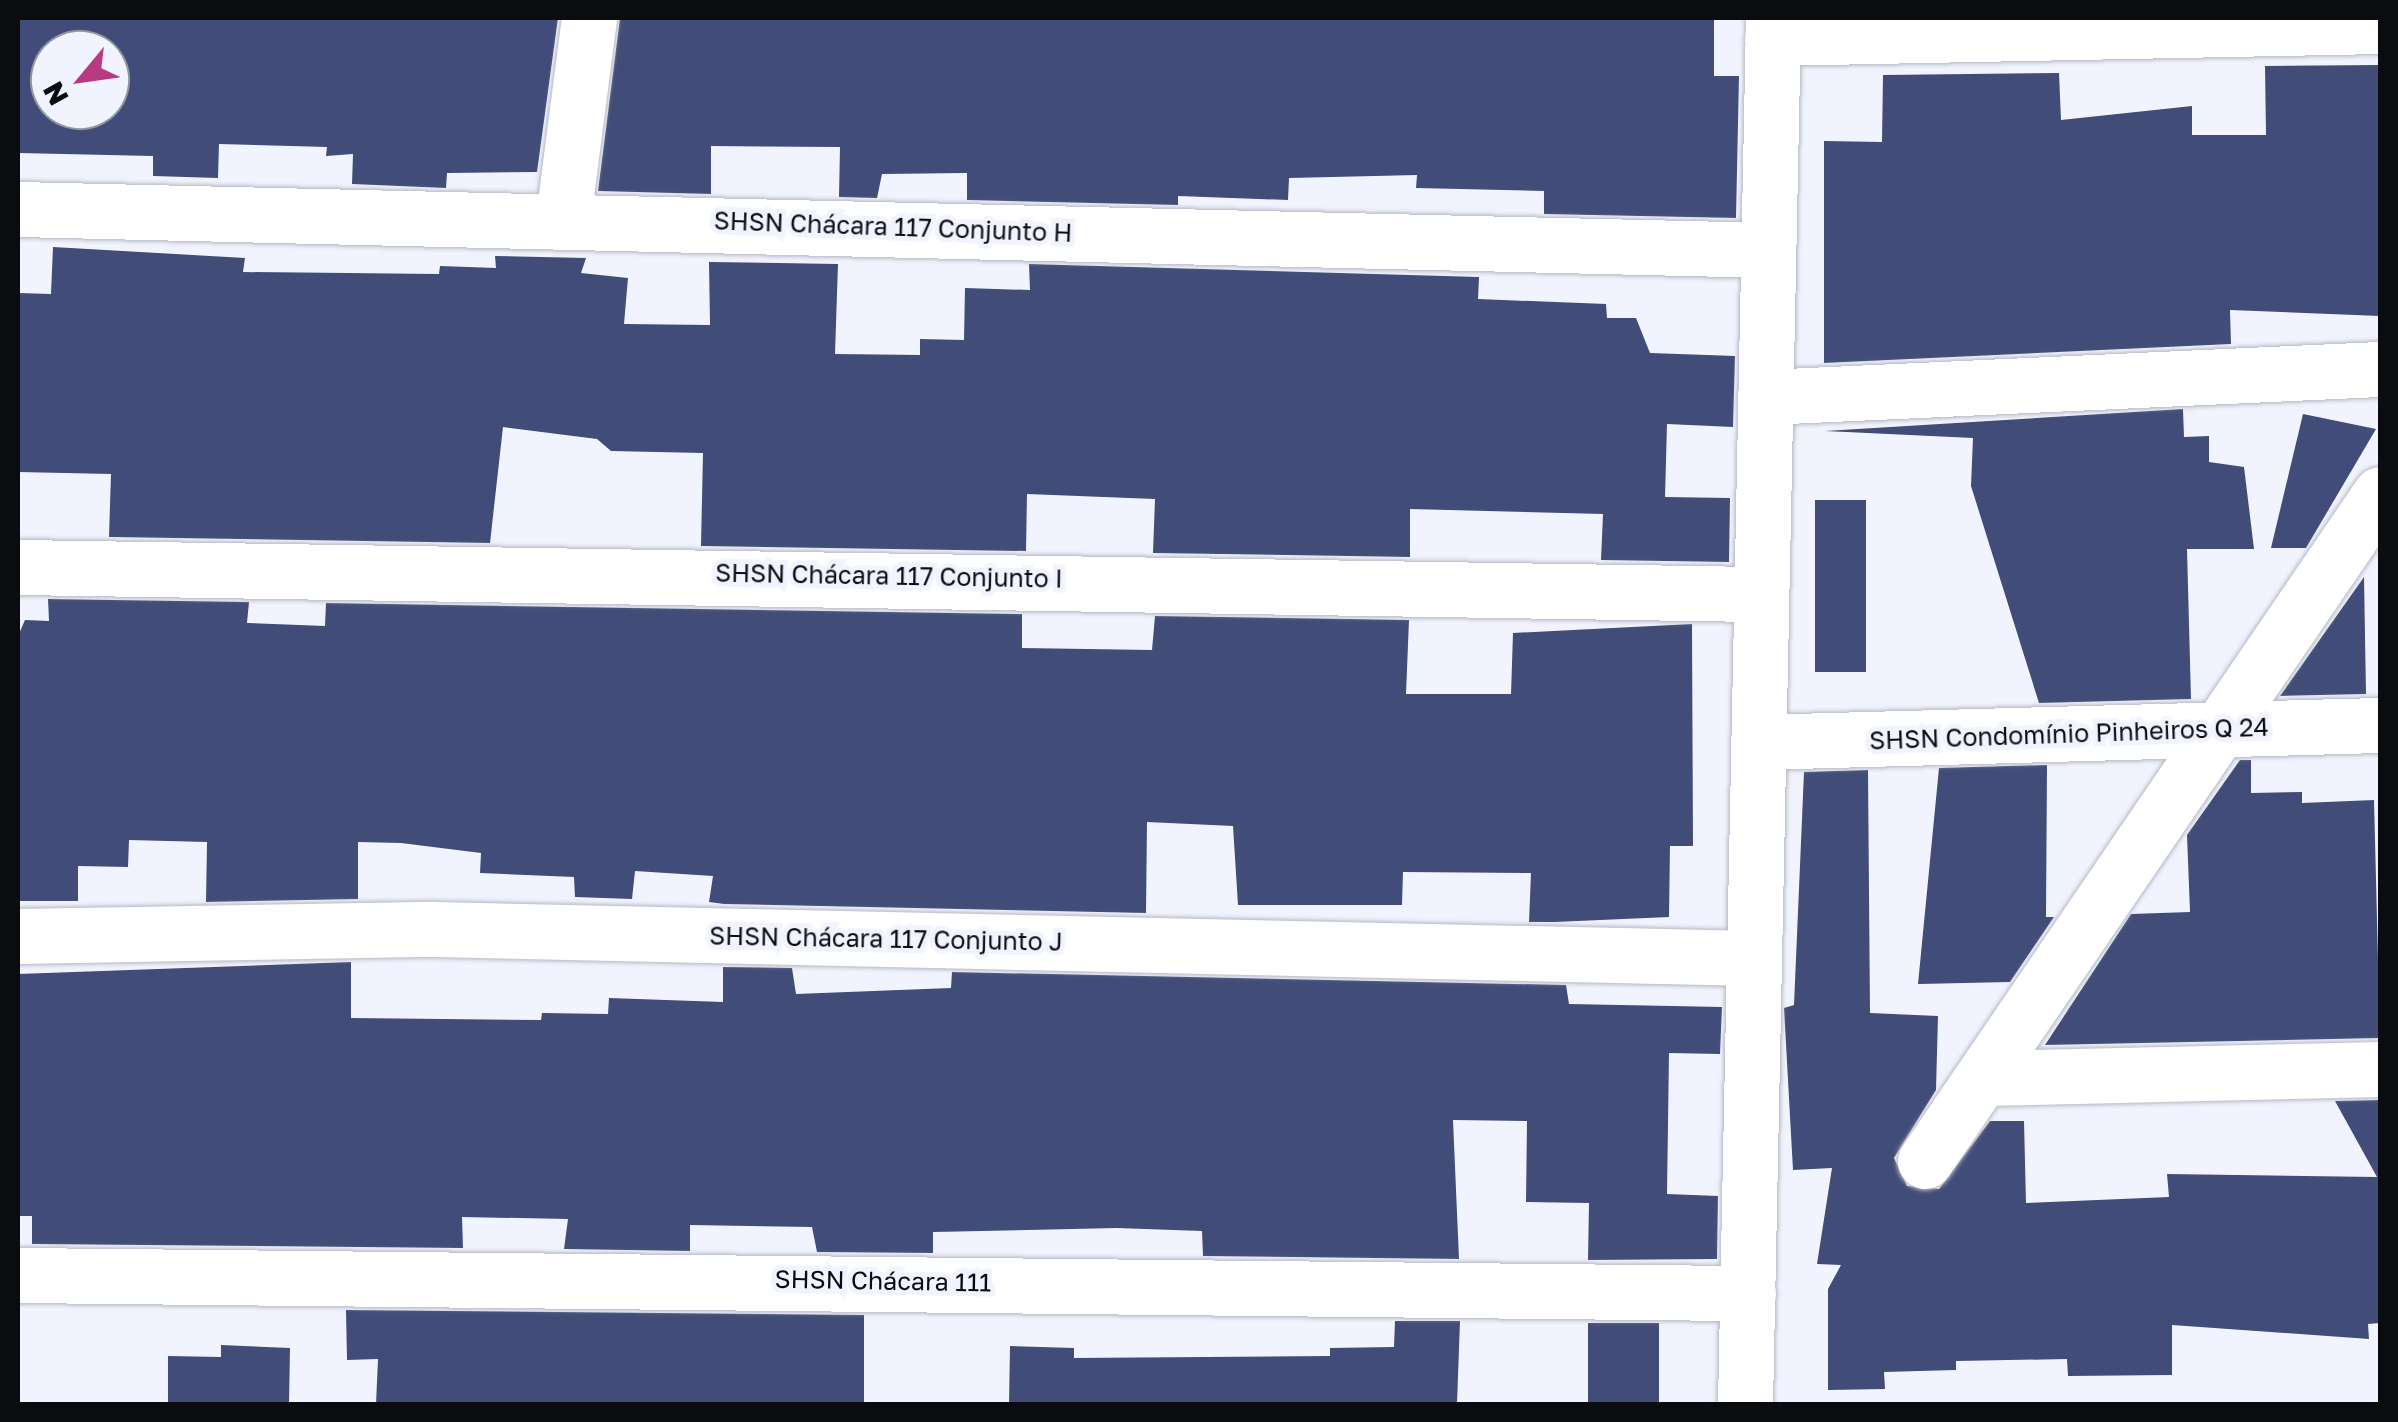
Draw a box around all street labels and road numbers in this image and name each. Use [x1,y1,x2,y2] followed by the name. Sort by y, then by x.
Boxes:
[713,206,1073,248] street label: SHSN Chácara 117 Conjunto H
[715,558,1063,594] street label: SHSN Chácara 117 Conjunto I
[1869,712,2269,756] street label: SHSN Condomínio Pinheiros Q 24
[709,921,1063,957] street label: SHSN Chácara 117 Conjunto J
[774,1264,992,1298] street label: SHSN Chácara 111

